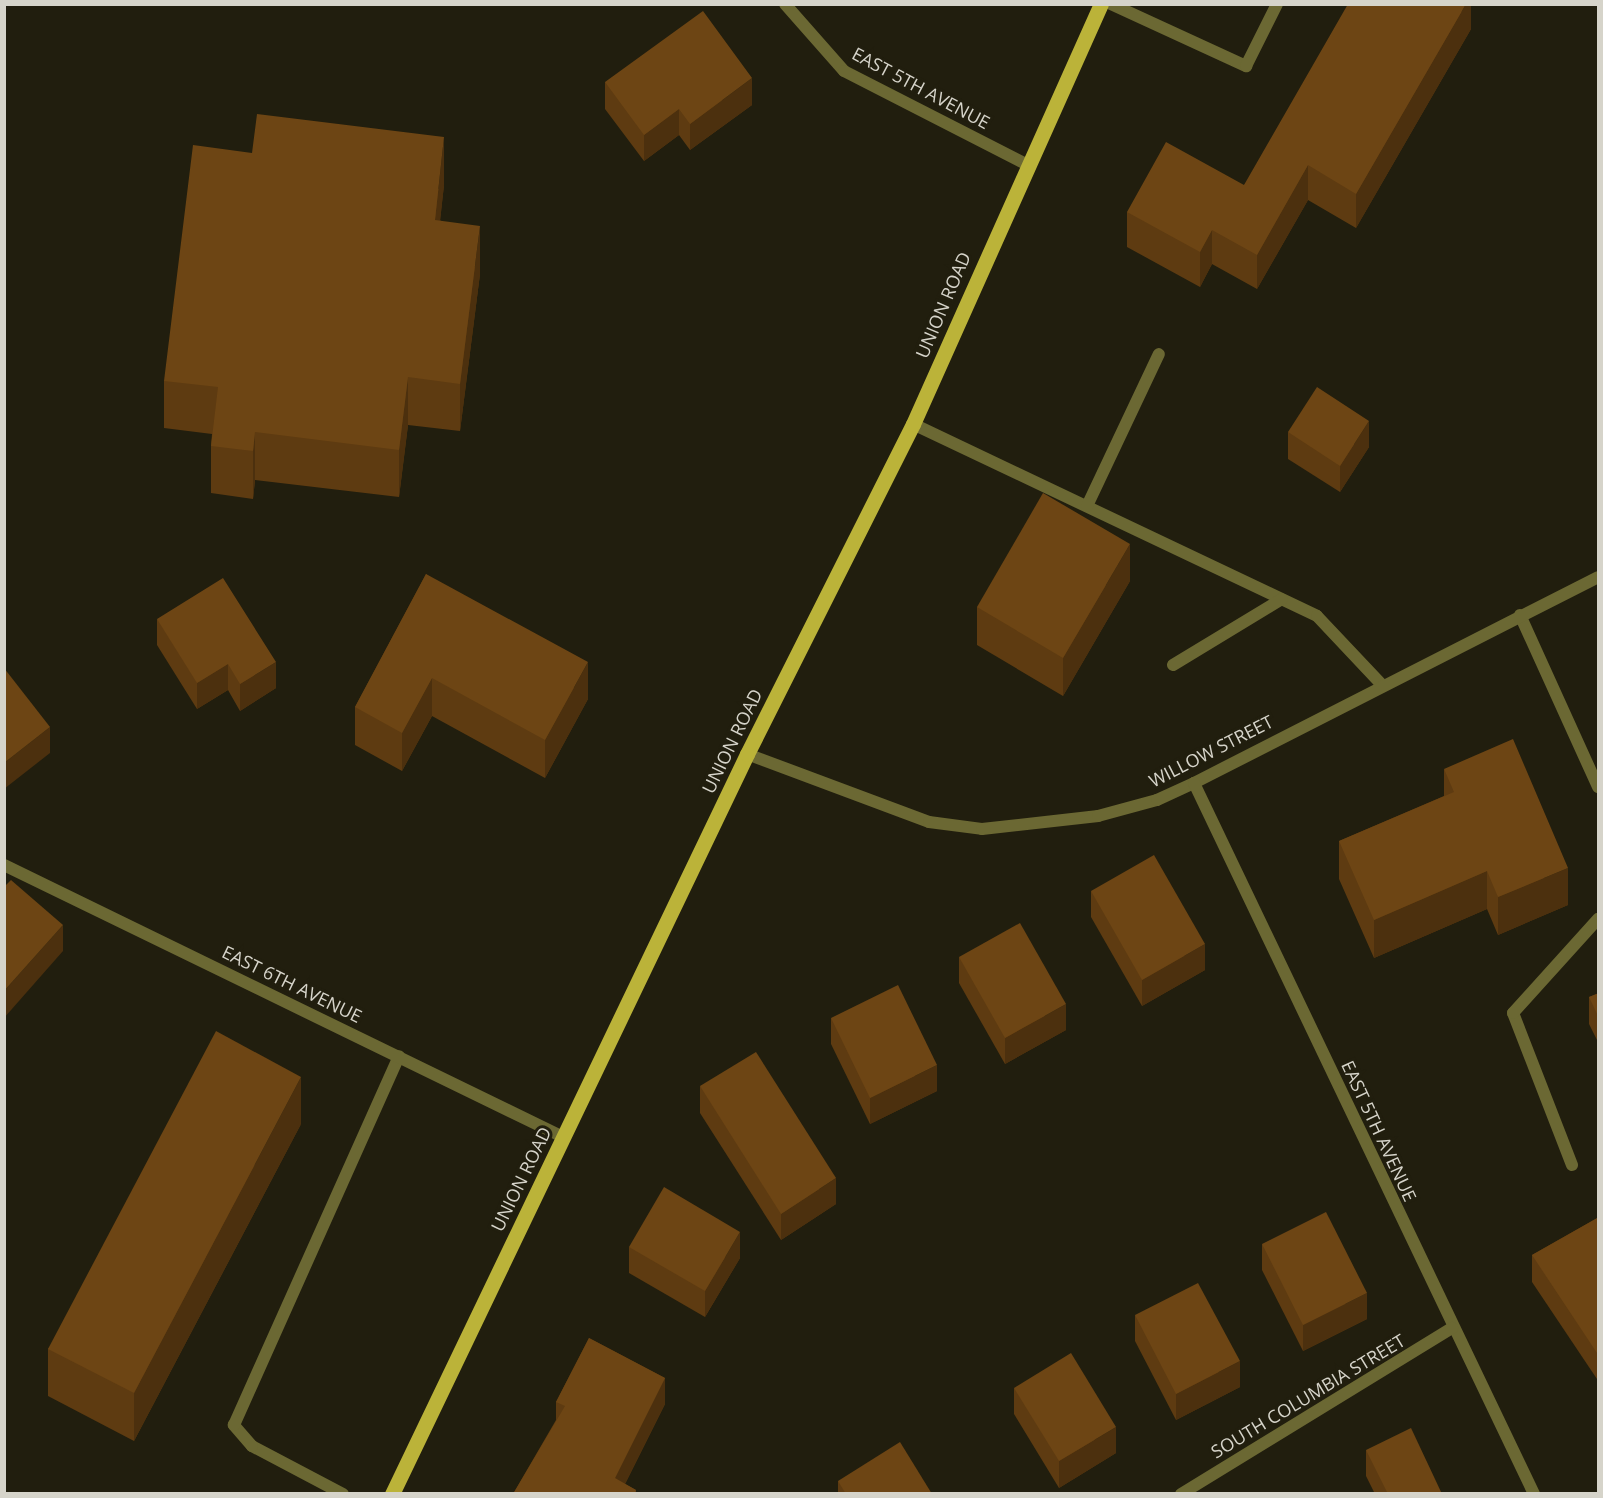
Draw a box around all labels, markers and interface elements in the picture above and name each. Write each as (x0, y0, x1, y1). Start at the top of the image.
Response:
street label: EAST 5TH AVENUE (848, 43, 994, 133)
street label: UNION ROAD (911, 249, 975, 361)
street label: UNION ROAD (697, 685, 767, 797)
street label: WILLOW STREET (1145, 710, 1277, 792)
street label: EAST 6TH AVENUE (219, 941, 365, 1027)
street label: EAST 5TH AVENUE (1337, 1057, 1421, 1205)
street label: UNION ROAD (486, 1123, 556, 1235)
street label: SOUTH COLUMBIA STREET (1207, 1329, 1409, 1463)

